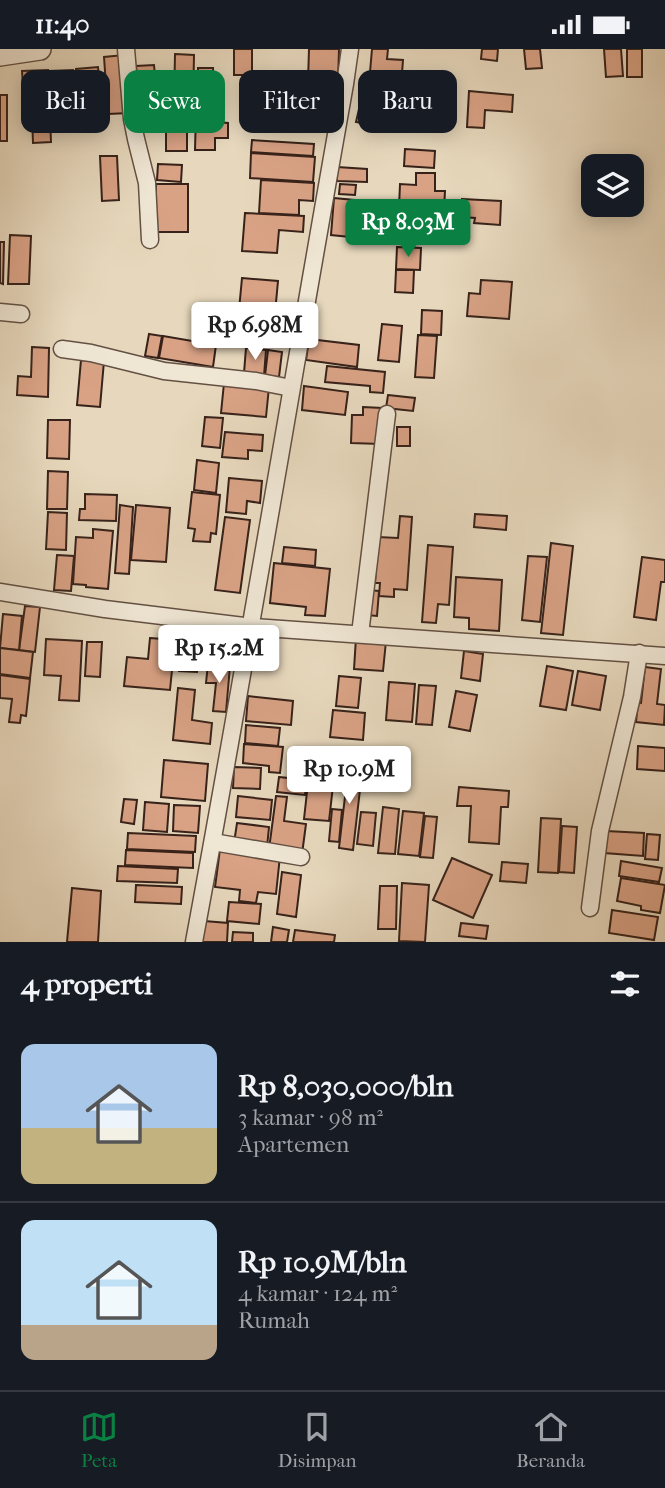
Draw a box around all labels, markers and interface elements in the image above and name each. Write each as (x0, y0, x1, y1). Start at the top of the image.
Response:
text: 11:40 (35, 9, 90, 40)
chip: Beli (21, 70, 110, 133)
chip: Sewa (124, 70, 225, 133)
chip: Filter (239, 70, 344, 133)
chip: Baru (358, 70, 457, 133)
map controls (581, 154, 644, 217)
button: layers (581, 154, 644, 217)
pin: Rp 8.03M (336, 199, 480, 259)
text: Rp 8.03M (361, 208, 455, 235)
pin: Rp 6.98M (183, 303, 327, 362)
text: Rp 6.98M (207, 311, 303, 338)
pin: Rp 15.2M (147, 625, 291, 685)
text: Rp 15.2M (174, 634, 264, 661)
pin: Rp 10.9M (277, 747, 421, 806)
text: Rp 10.9M (303, 755, 395, 782)
icon: filters (606, 965, 644, 1003)
text: 4 properti (21, 967, 153, 1002)
text: Rp 8,030,000/bln (238, 1069, 453, 1104)
icon: home (77, 1072, 161, 1156)
text: 3 kamar · 98 m² (238, 1104, 383, 1131)
text: Apartemen (238, 1131, 349, 1158)
text: Rp 10.9M/bln (238, 1245, 407, 1280)
icon: home (77, 1248, 161, 1332)
text: 4 kamar · 124 m² (238, 1280, 397, 1307)
text: Rumah (238, 1307, 310, 1334)
tab: Peta (80, 1408, 118, 1472)
tab: Disimpan (278, 1408, 356, 1472)
tab: Beranda (516, 1408, 585, 1472)

